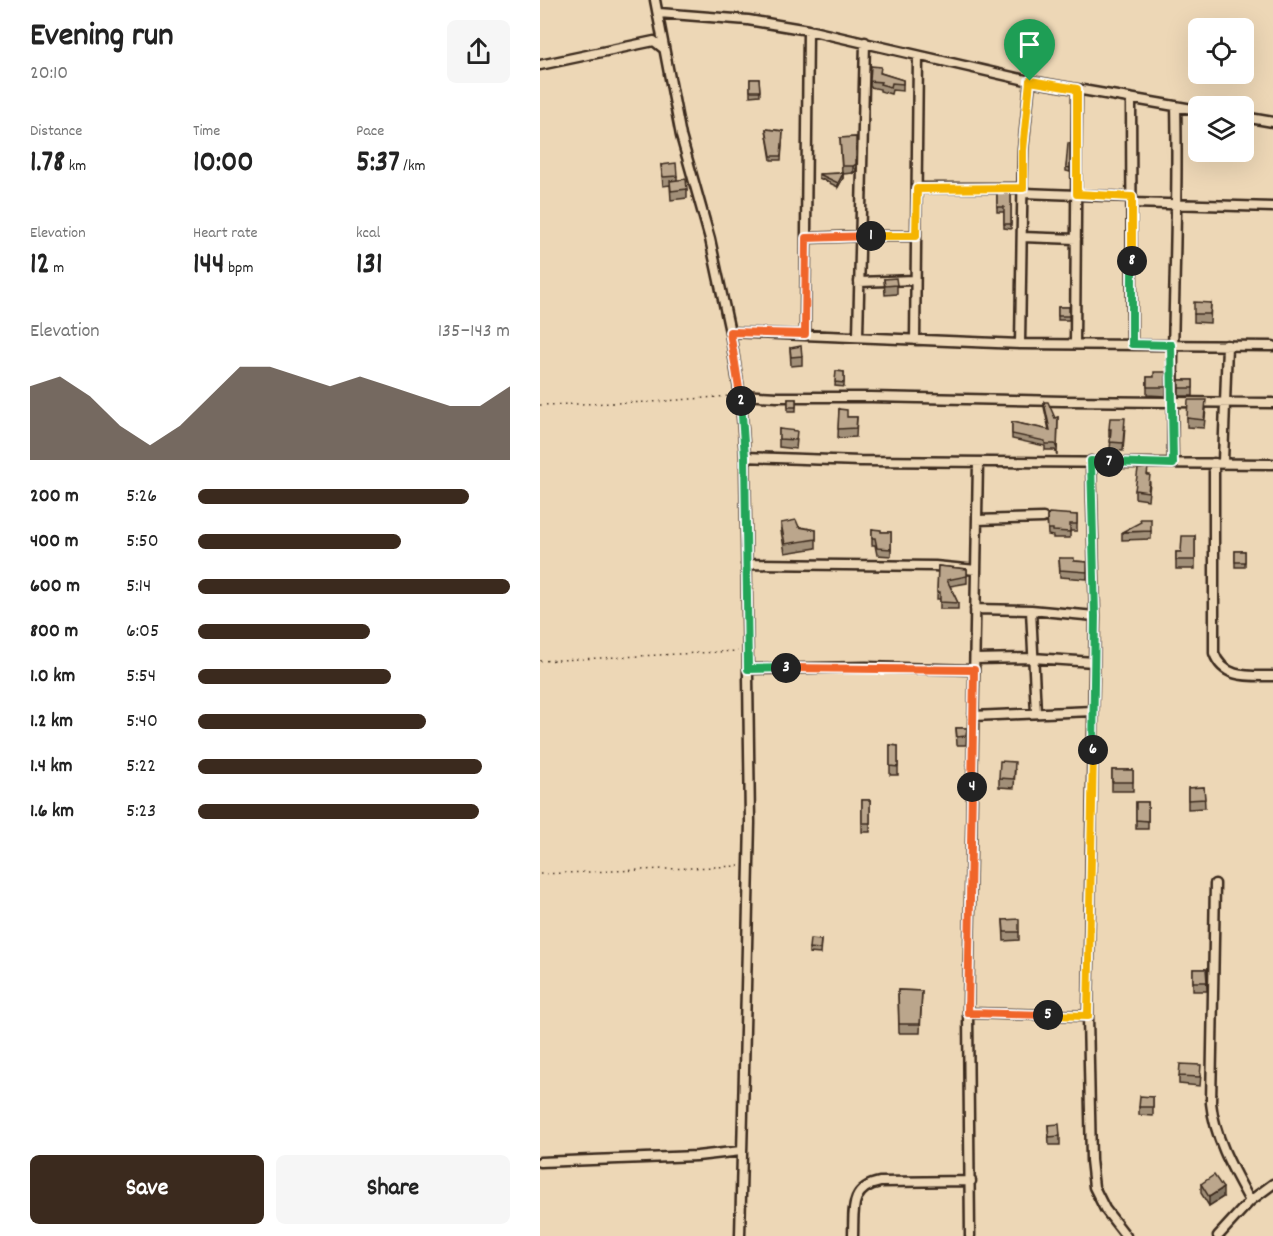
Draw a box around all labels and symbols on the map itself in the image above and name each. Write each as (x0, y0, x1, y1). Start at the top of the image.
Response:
pin (1004, 19, 1055, 81)
pin: 1 (856, 221, 886, 251)
pin: 8 (1117, 246, 1147, 276)
pin: 2 (726, 386, 756, 416)
pin: 7 (1094, 447, 1124, 477)
pin: 3 (771, 653, 801, 683)
pin: 6 (1078, 735, 1108, 765)
pin: 4 (957, 772, 987, 802)
pin: 5 (1033, 1000, 1063, 1030)

